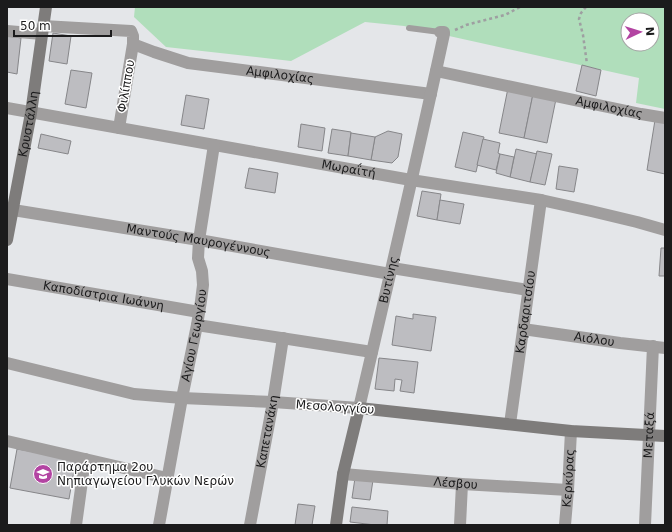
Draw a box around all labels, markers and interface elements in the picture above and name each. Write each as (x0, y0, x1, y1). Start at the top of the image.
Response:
scale bar (14, 12, 111, 38)
north arrow (620, 12, 660, 52)
text: 50 m (20, 19, 51, 33)
text: N (643, 26, 656, 36)
street label: Φιλίππου (114, 58, 138, 114)
street label: Αμφιλοχίας (245, 63, 315, 86)
street label: Κρυστάλλη (16, 90, 41, 158)
street label: Αμφιλοχίας (574, 93, 644, 121)
street label: Μωραΐτή (320, 157, 377, 181)
street label: Μαντούς Μαυρογέννους (125, 221, 272, 260)
street label: Βυτίνης (377, 255, 401, 305)
street label: Καρδαριτσίου (513, 270, 538, 354)
street label: Καποδίστρια Ιωάννη (42, 278, 165, 313)
street label: Αγίου Γεωργίου (179, 288, 209, 383)
street label: Αιόλου (573, 329, 616, 349)
street label: Καπετανάκη (254, 394, 281, 469)
street label: Μεσολογγίου (295, 397, 375, 417)
street label: Μεταξά (641, 411, 657, 459)
street label: Κερκύρας (560, 449, 577, 508)
place label: Παράρτημα 2ου Νηπιαγωγείου Γλυκών Νερών (57, 460, 234, 488)
school or university icon: Παράρτημα 2ου Νηπιαγωγείου Γλυκών Νερών (32, 463, 54, 485)
street label: Λέσβου (433, 475, 478, 492)

